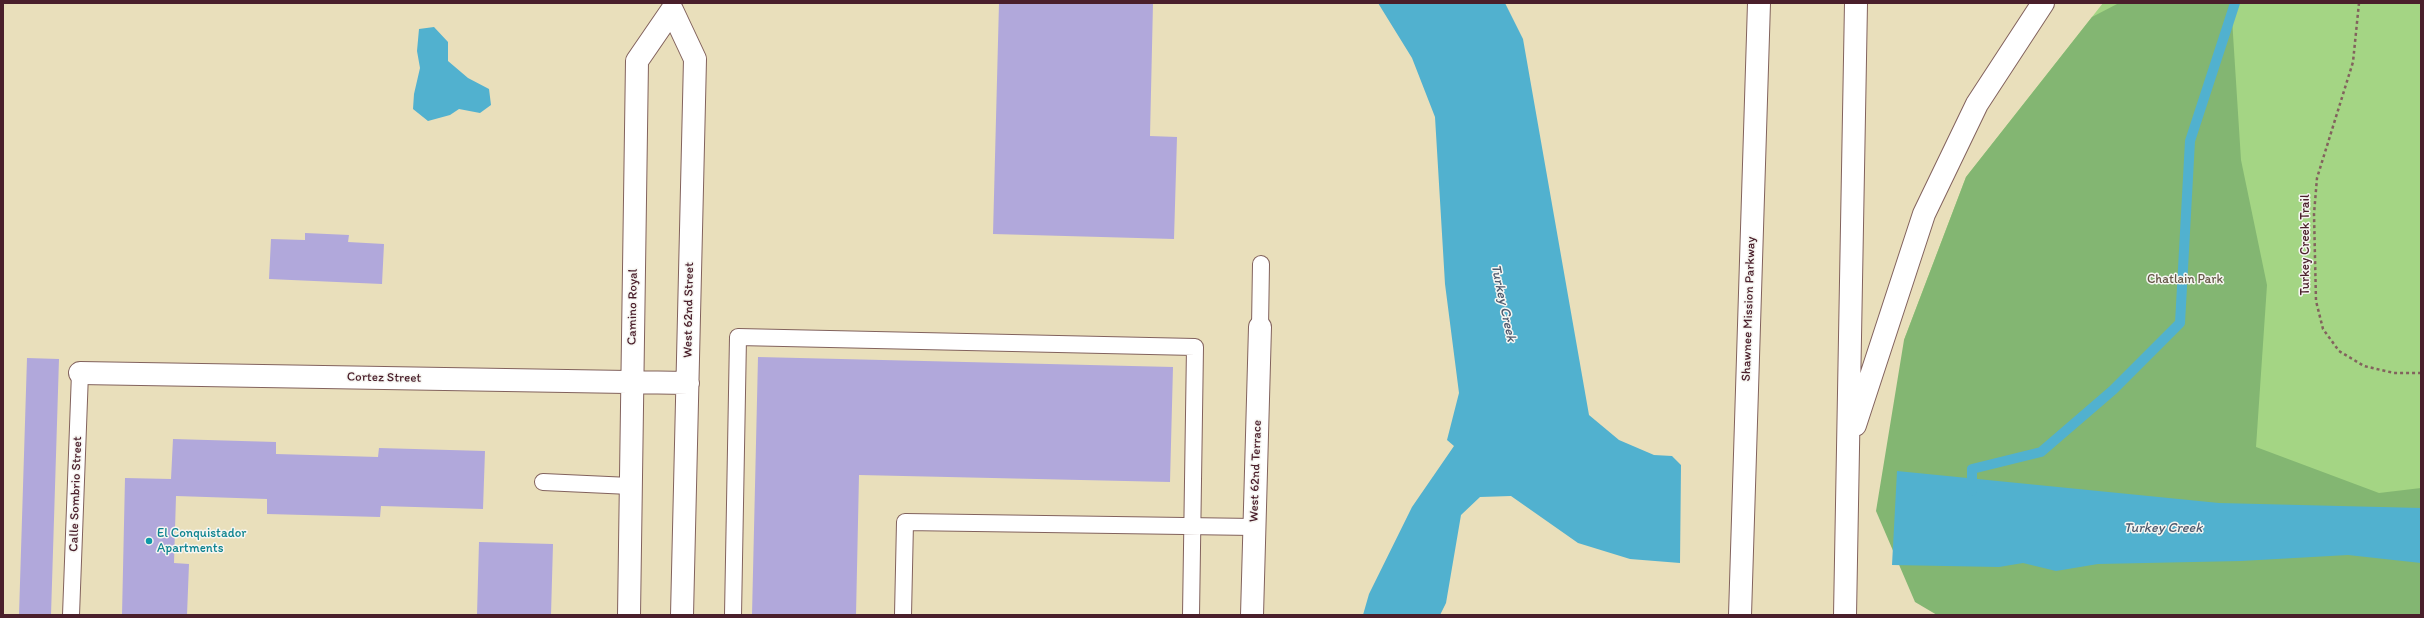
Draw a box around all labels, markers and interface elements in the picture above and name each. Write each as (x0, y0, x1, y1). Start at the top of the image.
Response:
street label: Turkey Creek Trail (2298, 194, 2314, 296)
street label: Shawnee Mission Parkway (1739, 236, 1759, 382)
street label: West 62nd Street (680, 262, 698, 358)
water label: Turkey Creek (1487, 263, 1519, 343)
street label: Camino Royal (625, 269, 641, 345)
park label: Chatlain Park (2147, 272, 2223, 288)
street label: Cortez Street (347, 370, 421, 386)
street label: West 62nd Terrace (1246, 420, 1266, 522)
street label: Calle Sombrio Street (66, 436, 86, 552)
water label: Turkey Creek (2124, 520, 2202, 536)
place label: El Conquistador Apartments (157, 526, 246, 557)
marker: El Conquistador Apartments (144, 536, 154, 546)

